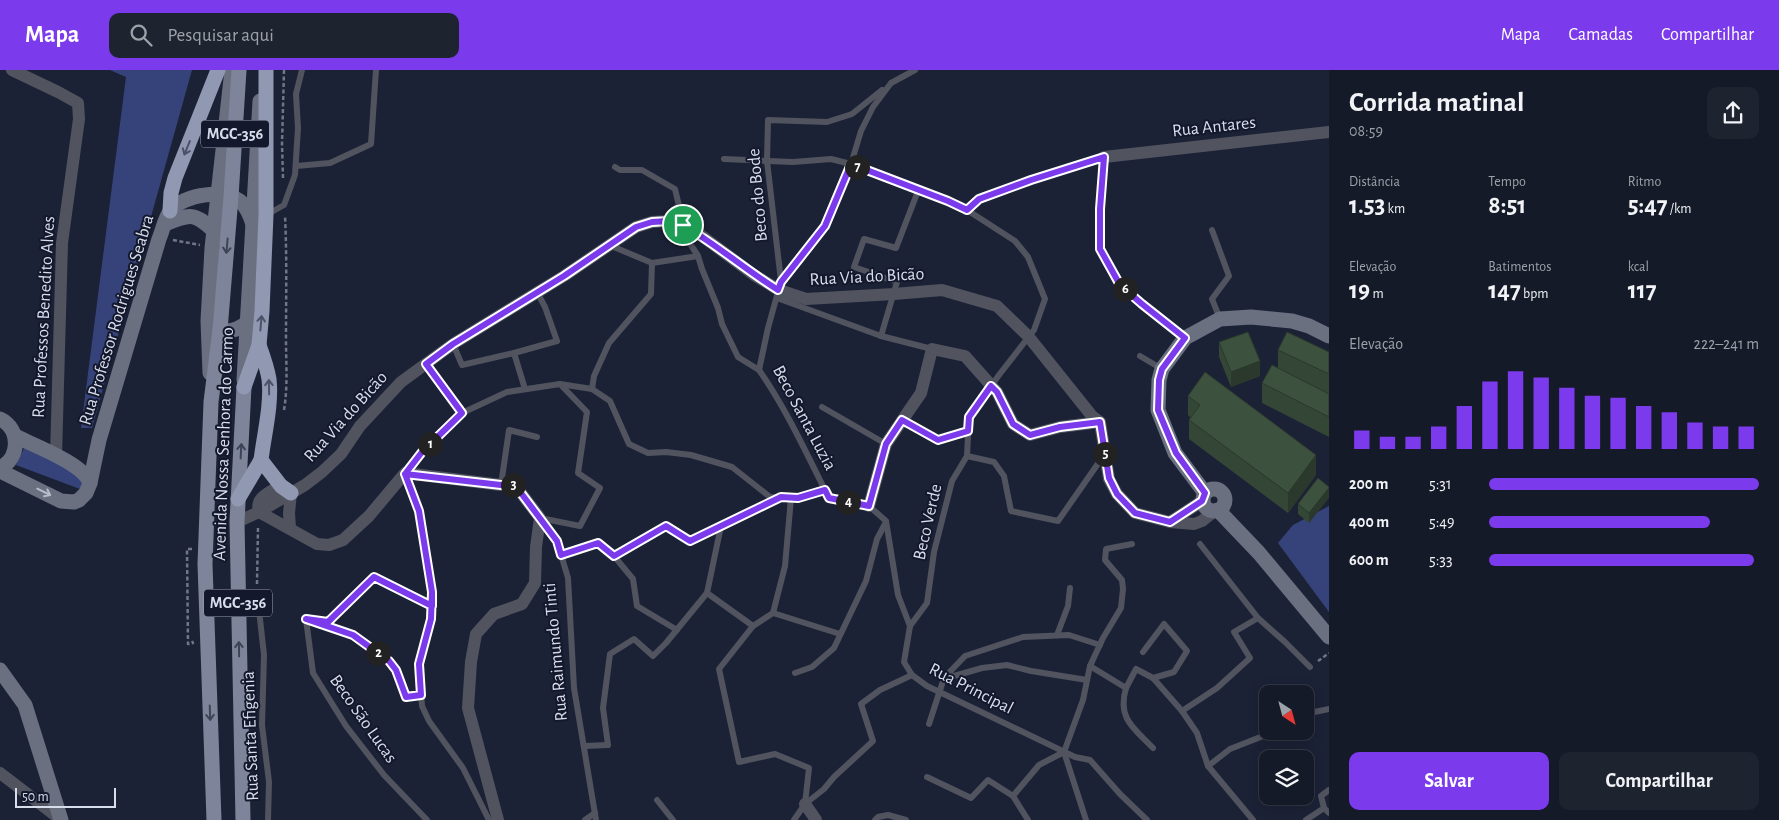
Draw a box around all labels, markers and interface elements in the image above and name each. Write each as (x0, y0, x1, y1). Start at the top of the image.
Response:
search box (109, 13, 459, 58)
icon: search (127, 21, 155, 49)
text: Mapa (25, 23, 79, 47)
text: Pesquisar aqui (167, 26, 274, 45)
text: Mapa (1501, 26, 1540, 44)
text: Camadas (1568, 26, 1633, 44)
text: Compartilhar (1661, 26, 1754, 44)
button: share (1707, 87, 1759, 139)
text: Corrida matinal (1349, 89, 1524, 117)
street label: Rua Antares (1171, 114, 1257, 140)
road number: MGC-356 (201, 121, 269, 148)
text: 08:59 (1349, 123, 1383, 139)
one-way arrow (182, 140, 191, 155)
street label: Beco do Bode (745, 148, 771, 242)
pin: 7 (844, 154, 870, 180)
text: 7 (854, 160, 861, 174)
text: Distância (1349, 175, 1400, 189)
text: Tempo (1488, 175, 1526, 189)
text: Ritmo (1628, 175, 1661, 189)
text: 1.53 (1349, 193, 1385, 218)
text: 8:51 (1488, 193, 1526, 218)
text: 5:47 (1628, 193, 1668, 218)
text: km (1385, 202, 1405, 216)
text: /km (1668, 202, 1691, 216)
pin (662, 204, 704, 246)
icon: arrive (669, 211, 697, 239)
street label: Rua Professor Rodrigues Seabra (76, 213, 158, 427)
street label: Rua Professos Benedito Alves (30, 216, 58, 418)
one-way arrow (222, 238, 232, 254)
text: Elevação (1349, 260, 1396, 274)
text: Batimentos (1488, 260, 1551, 274)
text: kcal (1628, 260, 1649, 274)
street label: Rua Via do Bicão (809, 265, 925, 289)
pin: 6 (1112, 276, 1138, 302)
text: 19 (1349, 278, 1370, 303)
text: 147 (1488, 278, 1521, 303)
text: 117 (1628, 278, 1656, 303)
text: 6 (1122, 282, 1129, 296)
text: m (1370, 287, 1384, 301)
text: bpm (1521, 287, 1548, 301)
one-way arrow (256, 315, 266, 331)
street label: Avenida Nossa Senhora do Carmo (211, 327, 237, 561)
text: Elevação (1349, 336, 1403, 352)
text: 222–241 m (1694, 336, 1759, 352)
street label: Beco Santa Luzia (769, 363, 839, 473)
street label: Rua Via do Bicão (301, 368, 391, 466)
one-way arrow (264, 379, 274, 396)
pin: 1 (418, 432, 442, 456)
text: 1 (428, 437, 433, 451)
pin: 5 (1092, 442, 1118, 466)
one-way arrow (236, 444, 245, 460)
text: 5 (1102, 447, 1109, 461)
pin: 3 (500, 472, 526, 498)
text: 200 m (1349, 476, 1389, 492)
text: 5:31 (1429, 476, 1451, 492)
text: 3 (510, 478, 517, 492)
street label: Beco Verde (911, 482, 945, 562)
one-way arrow (36, 488, 51, 498)
pin: 4 (836, 490, 860, 514)
text: 4 (845, 495, 852, 509)
text: 400 m (1349, 514, 1389, 530)
text: 5:49 (1429, 514, 1455, 530)
text: 600 m (1349, 552, 1389, 568)
text: 5:33 (1429, 552, 1453, 568)
street label: Rua Raimundo Tinti (541, 582, 571, 722)
road number: MGC-356 (204, 590, 272, 616)
pin: 2 (366, 640, 390, 666)
one-way arrow (234, 641, 244, 658)
text: 2 (375, 646, 382, 660)
street label: Rua Principal (926, 660, 1016, 718)
street label: Rua Santa Efigenia (240, 671, 262, 801)
street label: Beco São Lucas (326, 672, 400, 766)
north arrow (1259, 685, 1314, 740)
map controls (1259, 685, 1314, 805)
one-way arrow (206, 705, 215, 721)
button: layers (1259, 750, 1314, 805)
button: Salvar (1349, 752, 1549, 810)
button: Compartilhar (1559, 752, 1759, 810)
scale bar (15, 785, 116, 808)
text: 50 m (22, 790, 49, 804)

